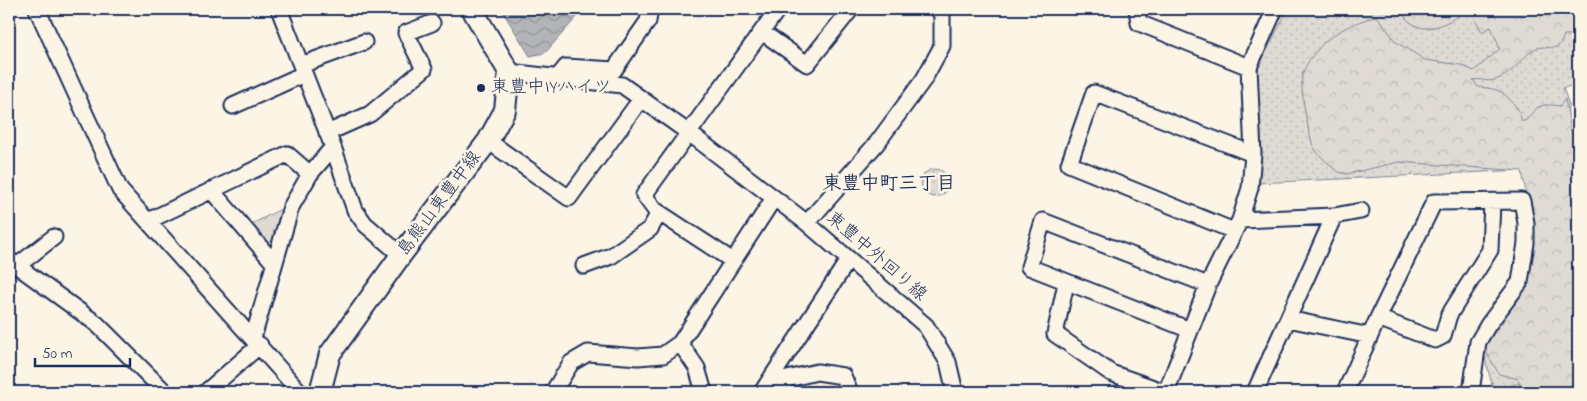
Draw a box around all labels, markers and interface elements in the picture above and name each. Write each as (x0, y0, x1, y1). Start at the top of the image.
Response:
place label: 東豊中IYハイツ (491, 75, 612, 101)
marker: 東豊中IYハイツ (475, 82, 487, 94)
street label: 島熊山東豊中線 (392, 146, 488, 262)
district label: 東豊中町三丁目 (822, 171, 956, 198)
street label: 東豊中外回り線 (820, 206, 932, 308)
scale bar (35, 336, 130, 368)
text: 50 m (42, 343, 73, 365)

